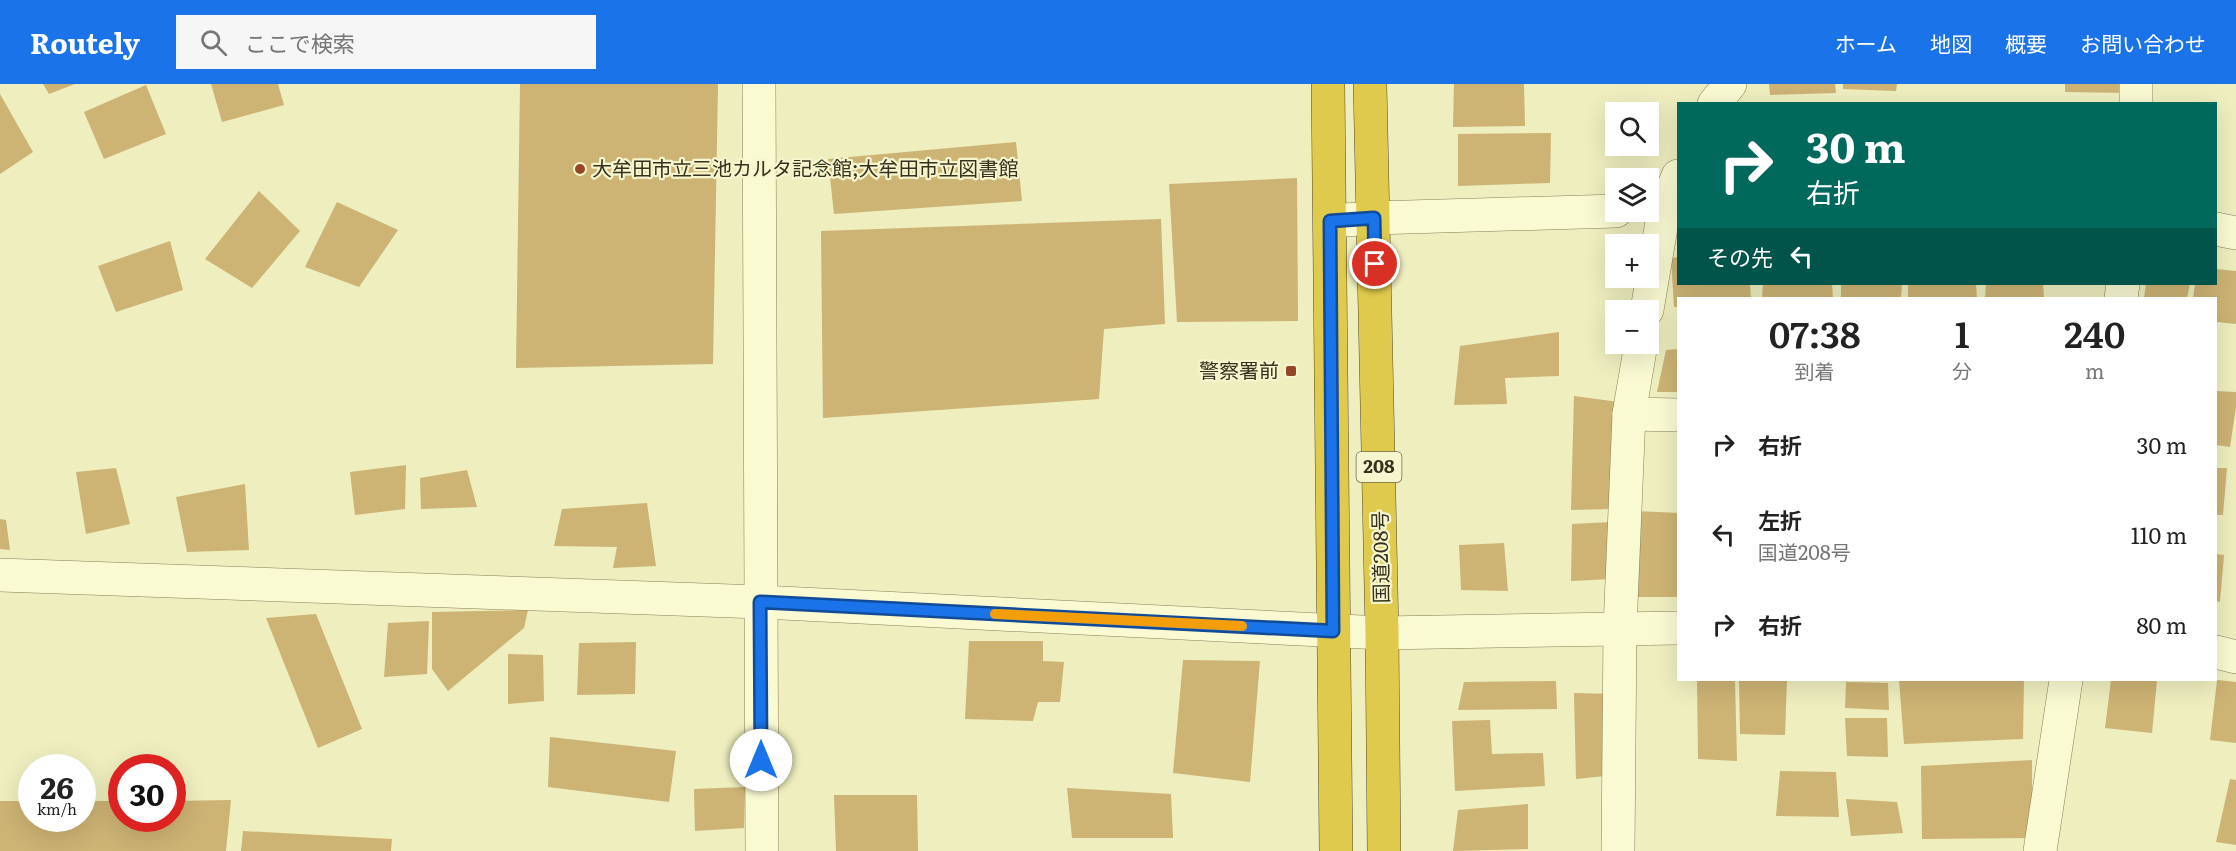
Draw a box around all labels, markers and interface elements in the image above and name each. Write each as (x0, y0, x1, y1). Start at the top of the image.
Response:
search box (176, 15, 596, 69)
text: Routely (30, 21, 140, 63)
icon: search (197, 26, 230, 59)
text: ここで検索 (245, 26, 355, 59)
text: ホーム (1835, 27, 1897, 58)
text: 地図 (1930, 27, 1972, 58)
text: 概要 (2005, 27, 2047, 58)
text: お問い合わせ (2080, 27, 2206, 58)
map controls (1605, 102, 1659, 354)
button: search (1605, 102, 1659, 156)
text: 30 m (1806, 114, 1906, 176)
icon: right (1707, 126, 1785, 204)
place label: 大牟田市立三池カルタ記念館;大牟田市立図書館 (592, 152, 1019, 182)
marker: 大牟田市立三池カルタ記念館;大牟田市立図書館 (573, 162, 587, 176)
button: layers (1605, 168, 1659, 222)
text: 右折 (1806, 171, 1860, 211)
button: + (1605, 234, 1659, 288)
pin (1349, 238, 1400, 289)
text: その先 (1707, 240, 1773, 273)
icon: left (1785, 240, 1818, 273)
icon: arrive (1358, 247, 1391, 280)
button: − (1605, 300, 1659, 354)
text: 07:38 (1769, 306, 1861, 359)
text: 1 (1955, 306, 1970, 359)
text: 240 (2064, 306, 2125, 359)
place label: 警察署前 (1199, 354, 1279, 384)
text: 到着 (1795, 355, 1835, 385)
text: 分 (1952, 355, 1972, 385)
text: m (2085, 355, 2104, 385)
marker: 警察署前 (1284, 364, 1298, 378)
icon: right (1707, 428, 1740, 461)
text: 右折 (1758, 428, 1802, 461)
text: 30 m (2137, 428, 2187, 461)
road number: 208 (1356, 452, 1402, 482)
text: 左折 (1758, 503, 1802, 536)
street label: 国道208号 (1363, 510, 1395, 604)
icon: left (1707, 518, 1740, 551)
text: 110 m (2131, 518, 2187, 551)
text: 国道208号 (1758, 536, 1851, 566)
icon: right (1707, 608, 1740, 641)
text: 右折 (1758, 608, 1802, 641)
text: 80 m (2136, 608, 2187, 641)
position arrow (729, 728, 793, 792)
speed limit sign: 30 (108, 754, 186, 832)
text: 26 (40, 764, 74, 808)
text: km/h (37, 797, 77, 820)

